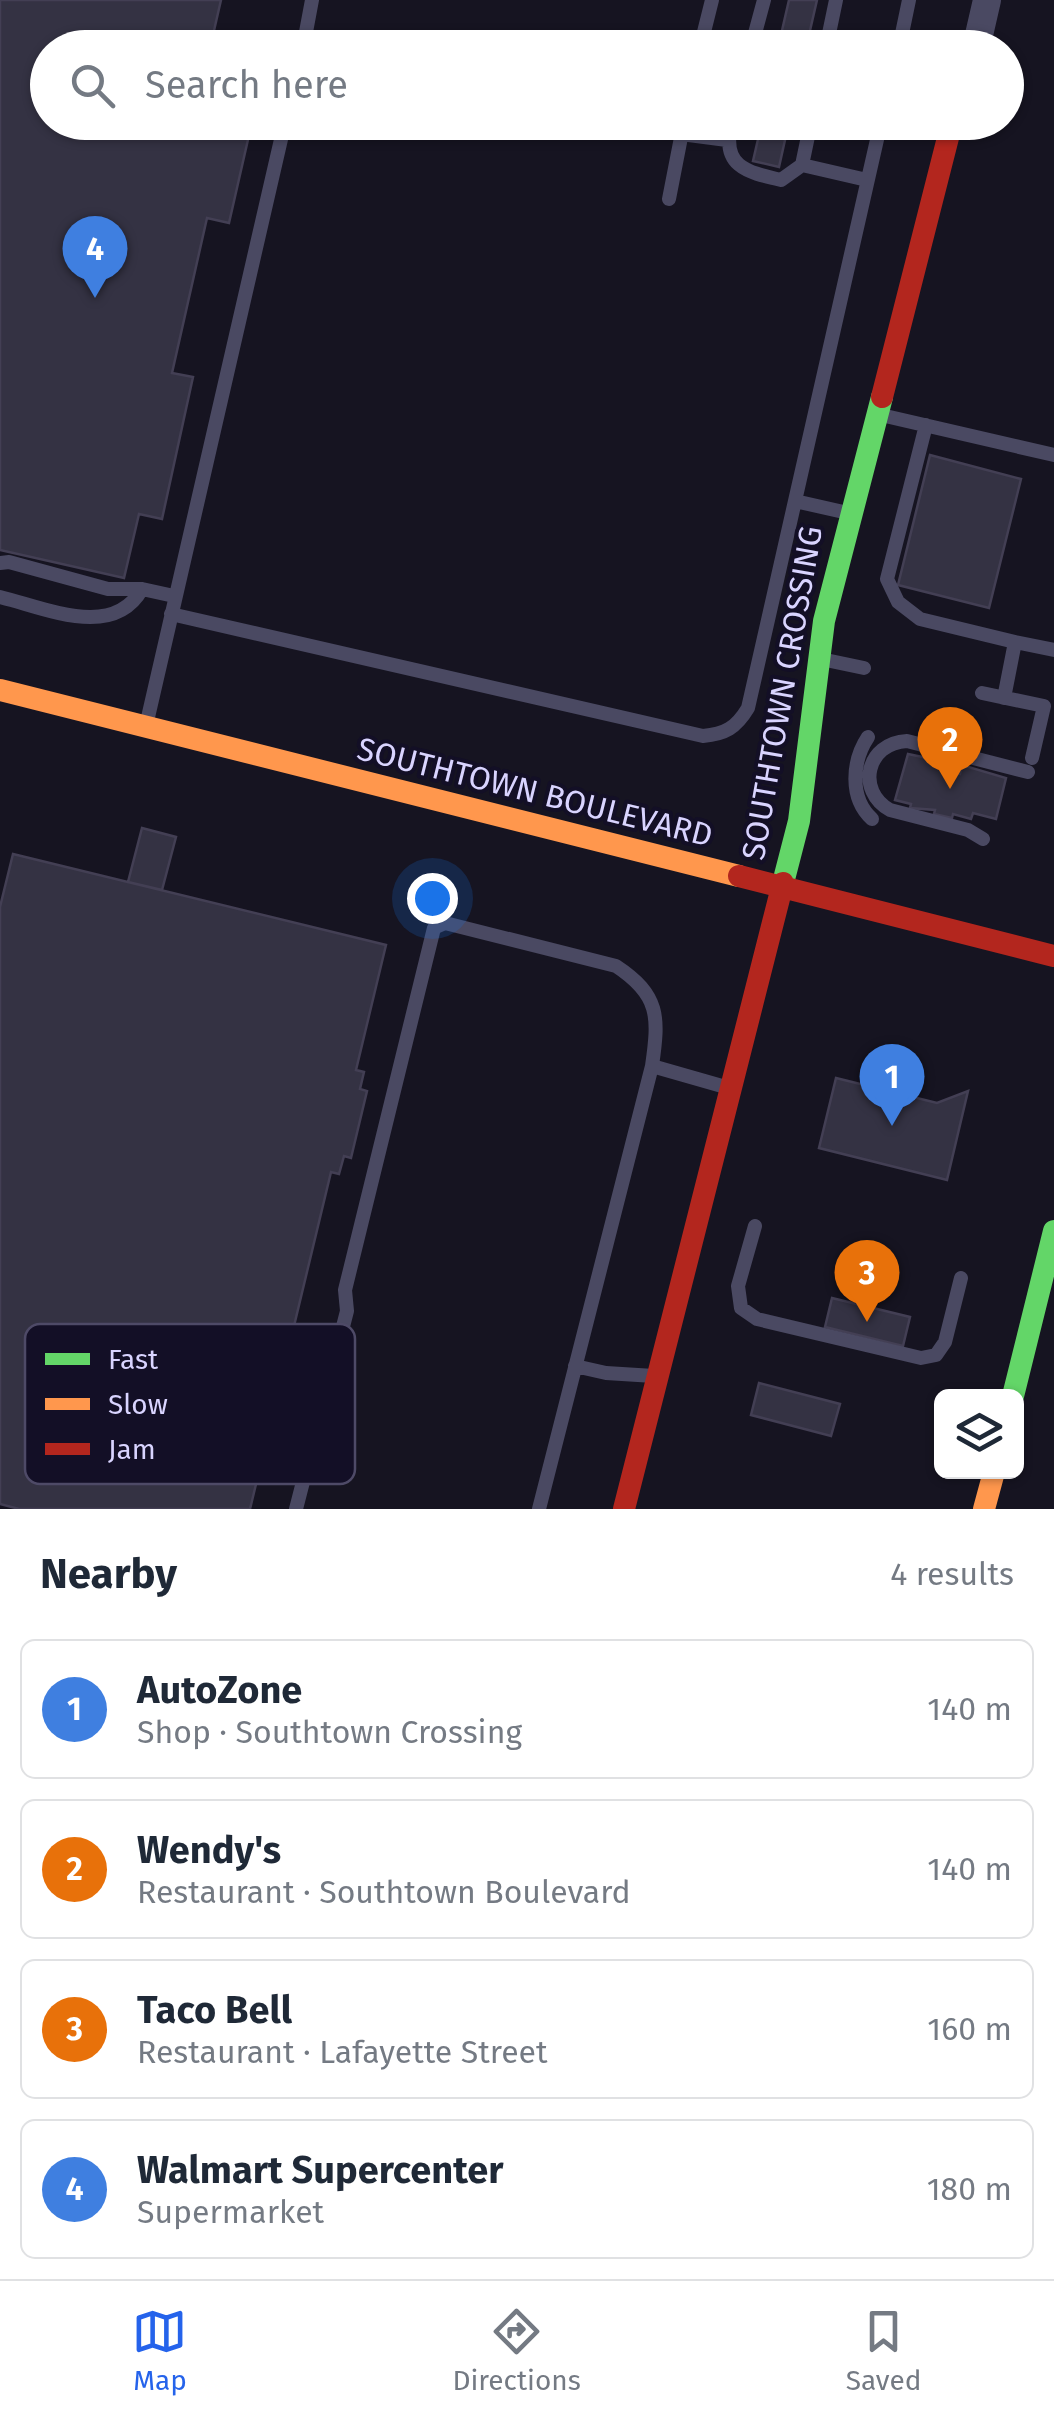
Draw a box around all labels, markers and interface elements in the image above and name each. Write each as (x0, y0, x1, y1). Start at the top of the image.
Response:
search box (30, 30, 1024, 140)
icon: search (65, 58, 120, 113)
text: Search here (145, 62, 348, 108)
pin: 4 (62, 216, 128, 298)
street label: SOUTHTOWN CROSSING (734, 523, 830, 863)
pin: 2 (918, 706, 982, 789)
street label: SOUTHTOWN BOULEVARD (353, 729, 717, 855)
your location (407, 873, 458, 924)
pin: 1 (860, 1044, 924, 1126)
pin: 3 (834, 1240, 900, 1322)
legend (25, 1324, 355, 1484)
text: Fast (108, 1343, 159, 1376)
text: Slow (108, 1388, 168, 1421)
map controls (934, 1389, 1024, 1479)
button: layers (934, 1389, 1024, 1479)
text: Jam (108, 1433, 156, 1466)
text: Nearby (40, 1549, 177, 1599)
text: 4 results (890, 1555, 1014, 1593)
text: AutoZone (137, 1667, 302, 1713)
text: 1 (67, 1690, 82, 1728)
text: 140 m (927, 1690, 1012, 1728)
text: Shop · Southtown Crossing (137, 1713, 522, 1751)
text: Wendy's (137, 1827, 281, 1873)
text: 2 (66, 1850, 83, 1888)
text: 140 m (927, 1850, 1012, 1888)
text: Restaurant · Southtown Boulevard (137, 1873, 631, 1911)
text: Taco Bell (137, 1987, 292, 2033)
text: 3 (66, 2010, 83, 2048)
text: 160 m (927, 2010, 1012, 2048)
text: Restaurant · Lafayette Street (137, 2033, 548, 2071)
text: Walmart Supercenter (137, 2147, 503, 2193)
text: 4 (65, 2170, 84, 2208)
text: 180 m (927, 2170, 1012, 2208)
text: Supermarket (137, 2193, 324, 2231)
tab: Map (132, 2304, 187, 2397)
tab: Directions (452, 2304, 581, 2397)
tab: Saved (846, 2304, 922, 2397)

